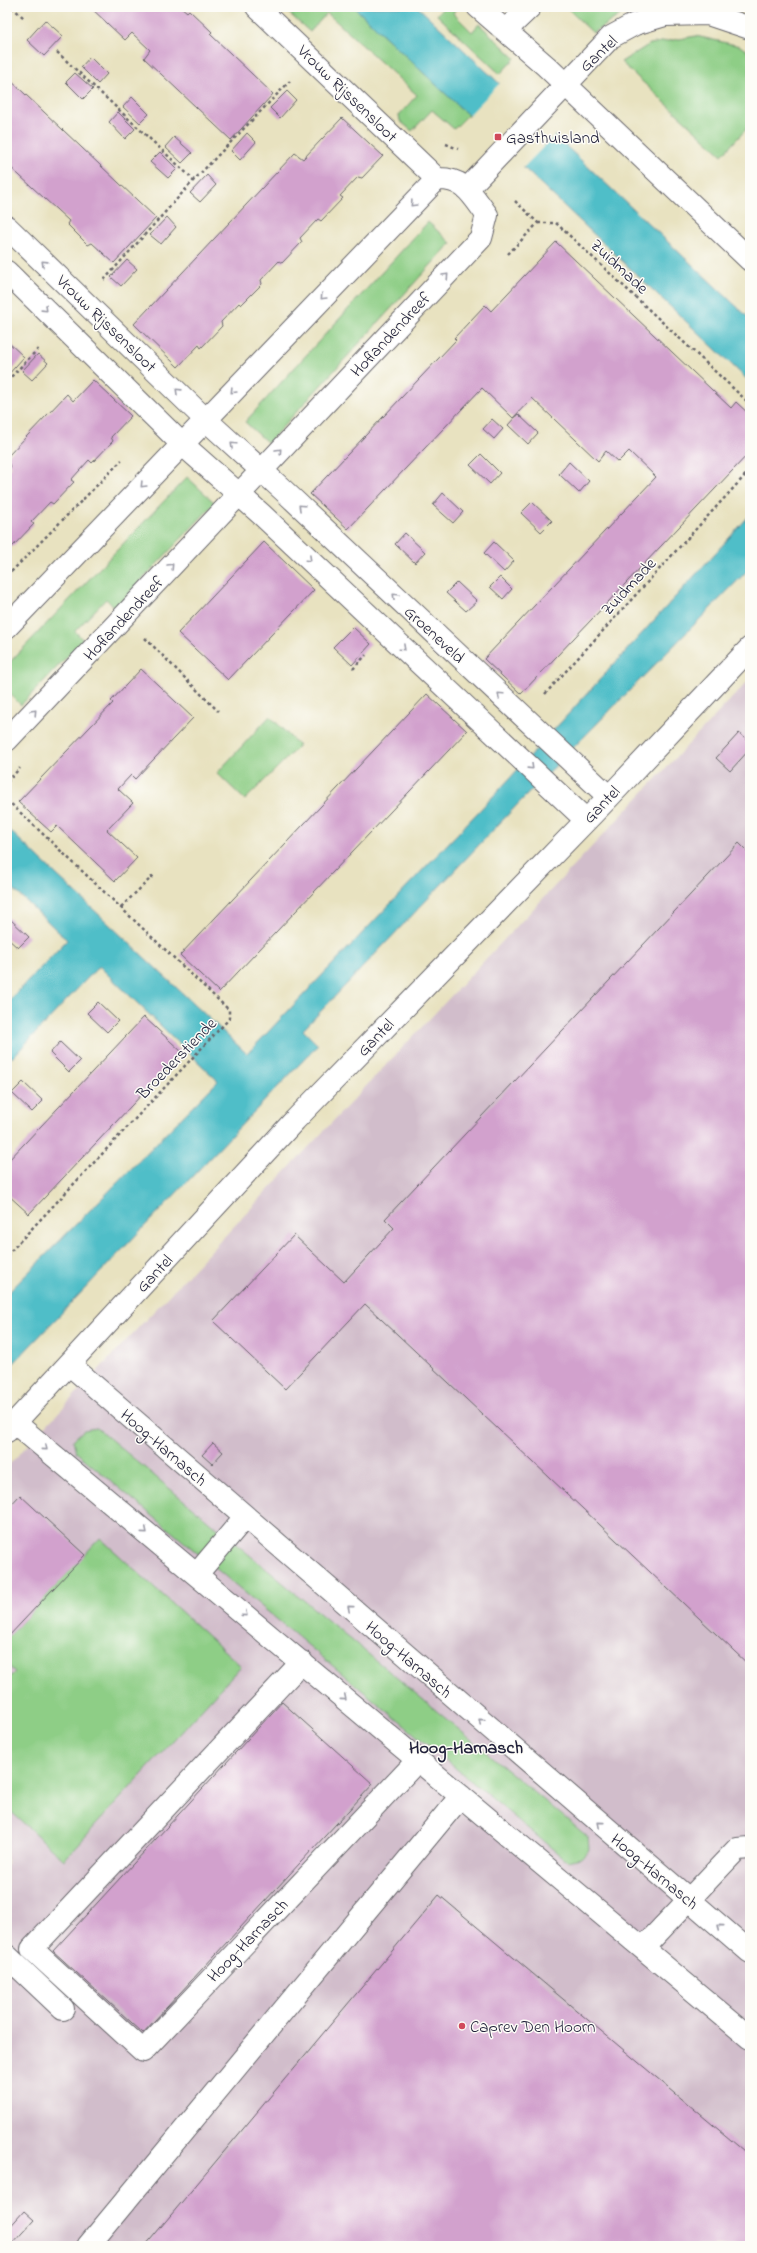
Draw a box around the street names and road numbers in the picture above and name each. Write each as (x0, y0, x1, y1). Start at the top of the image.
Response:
street label: Gantel (574, 30, 624, 78)
street label: Vrouw Rijssensloot (290, 39, 403, 149)
street label: Zuidmade (584, 234, 654, 301)
street label: Vrouw Rijssensloot (49, 269, 162, 379)
street label: Hoflandendreef (345, 287, 437, 383)
street label: Zuidmade (596, 552, 663, 622)
street label: Hoflandendreef (78, 571, 170, 667)
street label: Groeneveld (398, 600, 470, 670)
street label: Gantel (578, 780, 627, 830)
street label: Broederstiende (131, 1012, 223, 1107)
street label: Gantel (352, 1013, 401, 1063)
street label: Gantel (131, 1249, 179, 1299)
street label: Hoog-Harnasch (113, 1403, 212, 1494)
street label: Hoog-Harnasch (358, 1615, 457, 1706)
street label: Hoog-Harnasch (603, 1828, 703, 1918)
street label: Hoog-Harnasch (202, 1894, 296, 1990)

